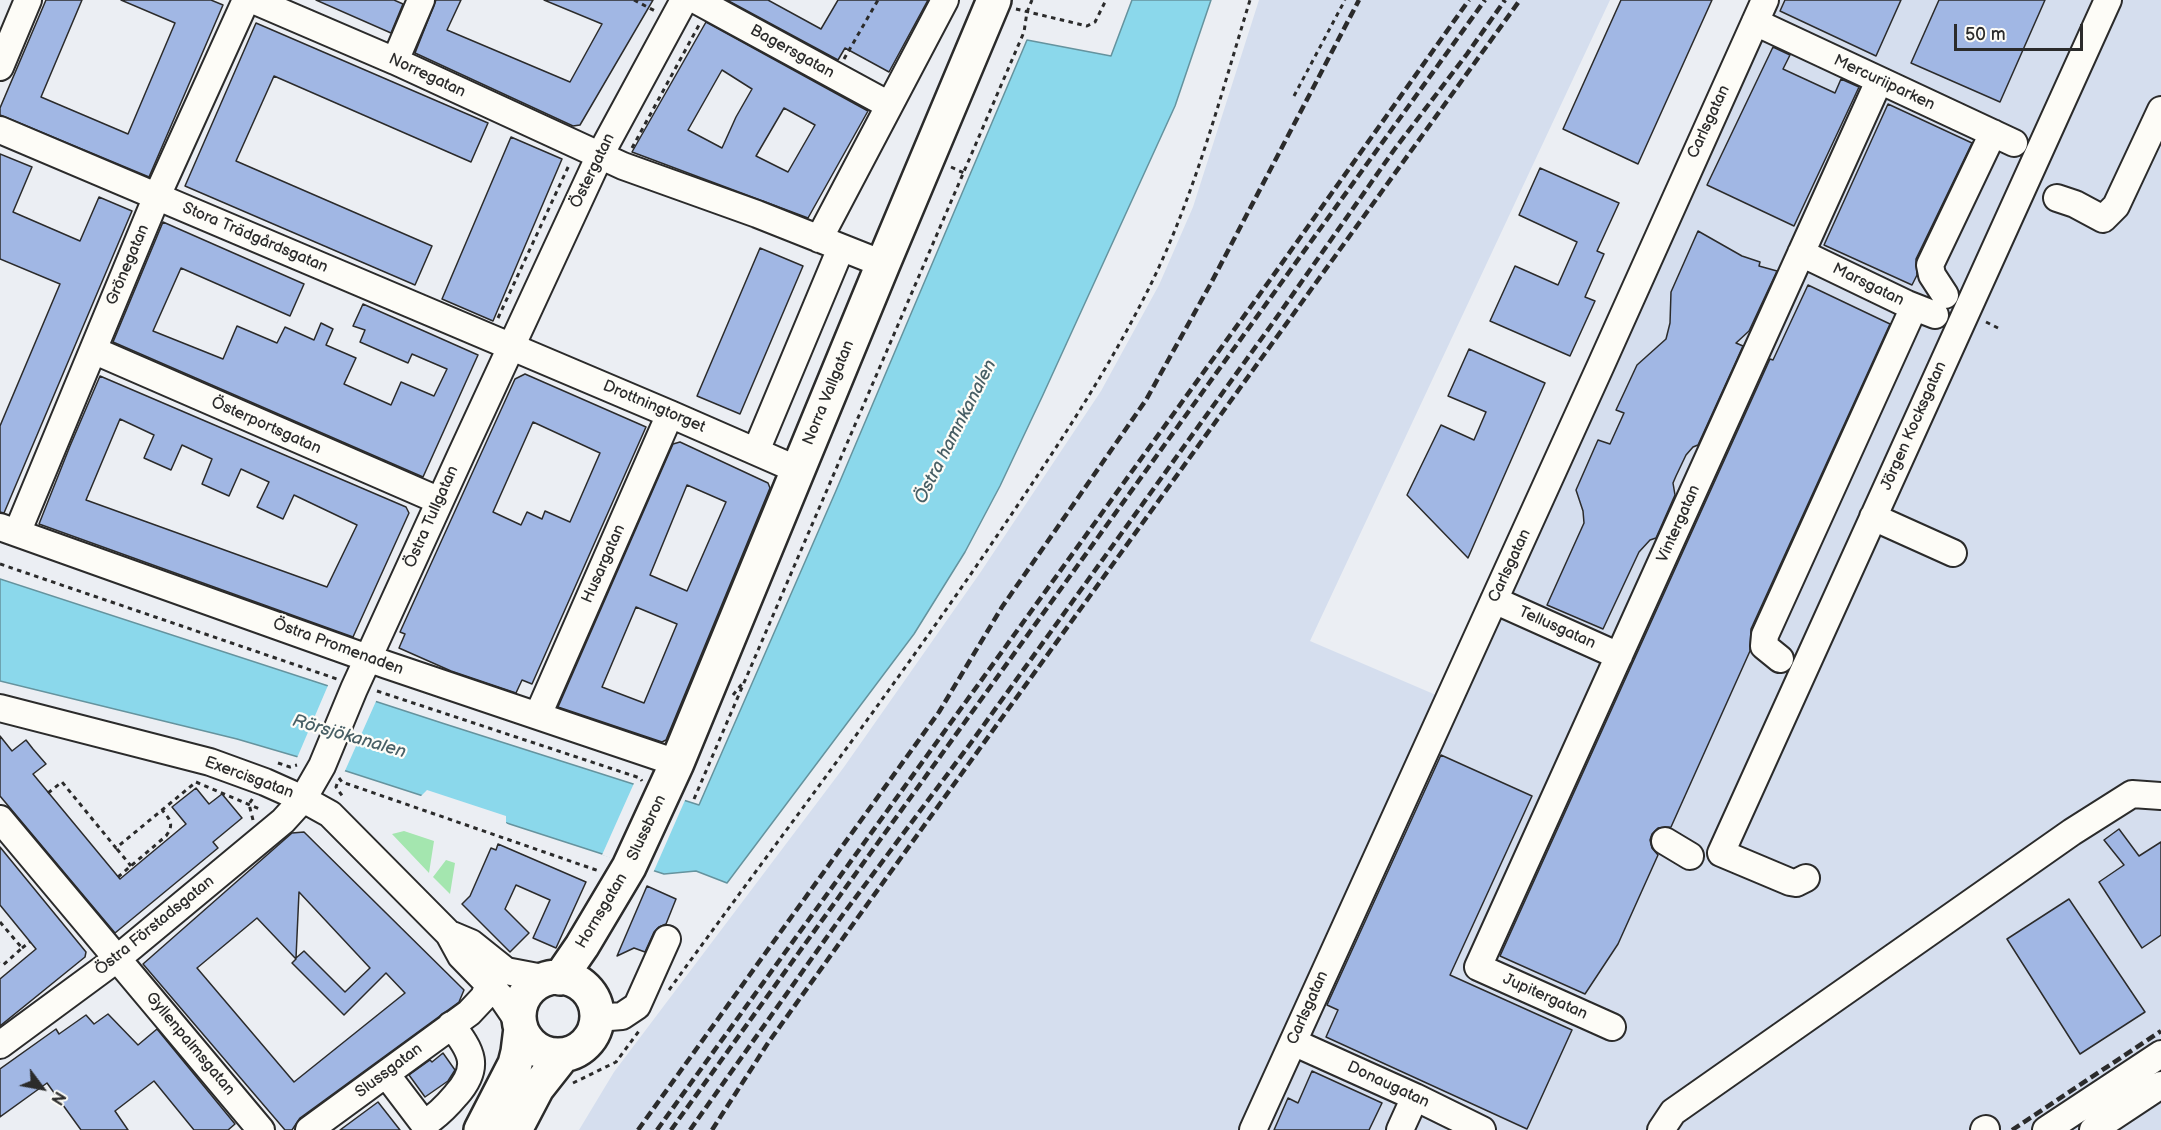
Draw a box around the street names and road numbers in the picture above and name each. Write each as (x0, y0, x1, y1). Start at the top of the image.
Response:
street label: Bagersgatan (747, 21, 837, 83)
street label: Norregatan (385, 50, 469, 102)
street label: Mercuriiparken (1830, 51, 1938, 115)
street label: Carlsgatan (1684, 82, 1734, 162)
street label: Östergatan (567, 130, 619, 212)
street label: Stora Trädgårdsgatan (179, 199, 331, 277)
street label: Grönegatan (102, 222, 154, 308)
street label: Marsgatan (1829, 259, 1907, 311)
street label: Norra Vallgatan (799, 338, 859, 448)
street label: Jörgen Kocksgatan (1877, 359, 1951, 493)
street label: Drottningtorget (600, 377, 708, 437)
street label: Österportsgatan (208, 393, 324, 459)
street label: Östra Tullgatan (401, 463, 463, 571)
street label: Vintergatan (1653, 482, 1705, 566)
street label: Husargatan (578, 522, 630, 606)
street label: Carlsgatan (1485, 526, 1535, 606)
street label: Tellusgatan (1516, 603, 1598, 653)
street label: Östra Promenaden (270, 614, 406, 680)
street label: Exercisgatan (202, 753, 296, 803)
street label: Slussbron (623, 792, 671, 864)
street label: Hornsgatan (572, 870, 632, 952)
street label: Östra Förstadsgatan (92, 872, 218, 980)
street label: Carlsgatan (1283, 968, 1333, 1048)
street label: Jupitergatan (1500, 970, 1590, 1024)
street label: Gyllenpalmsgatan (141, 989, 239, 1099)
street label: Slussgatan (352, 1040, 426, 1102)
street label: Donaugatan (1344, 1058, 1432, 1112)

